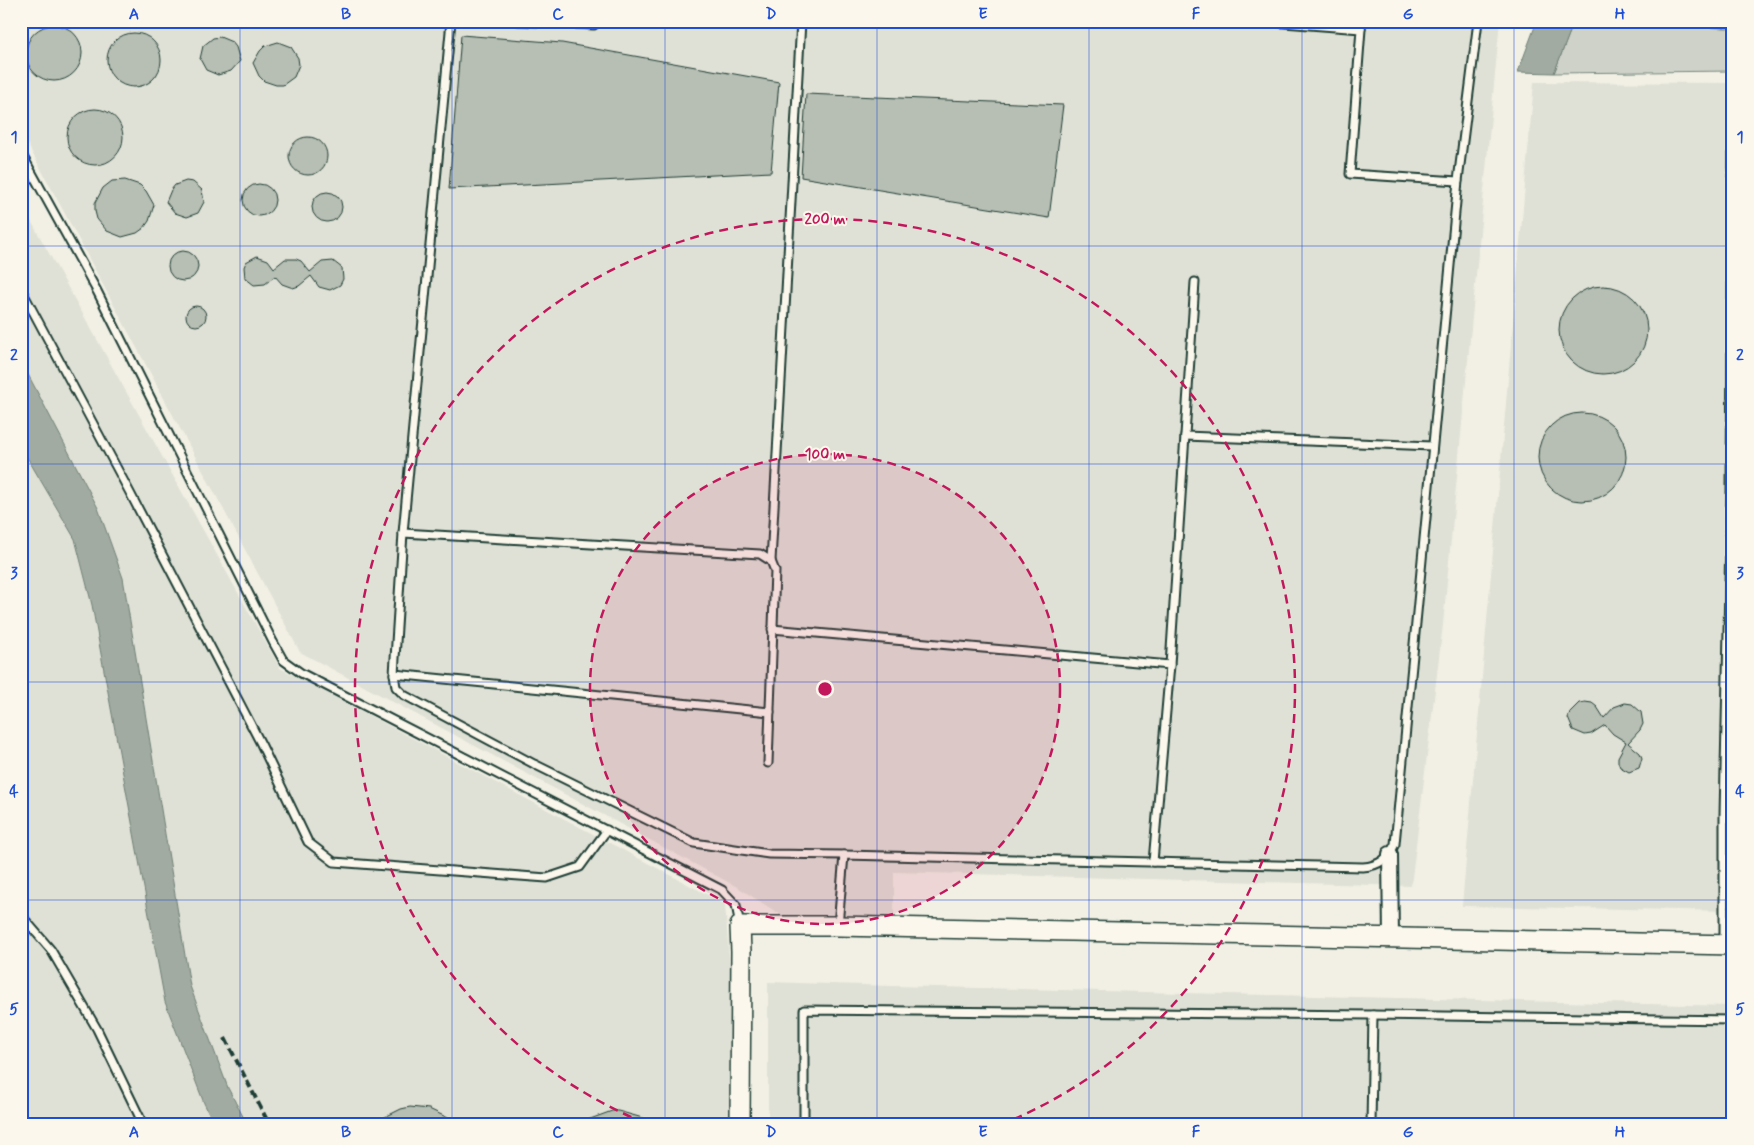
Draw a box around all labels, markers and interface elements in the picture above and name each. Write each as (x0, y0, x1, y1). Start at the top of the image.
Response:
text: A (129, 4, 139, 25)
text: B (341, 4, 351, 25)
text: C (552, 4, 564, 25)
text: D (765, 4, 777, 25)
text: E (978, 4, 988, 25)
text: F (1192, 4, 1201, 25)
text: G (1403, 4, 1414, 25)
text: H (1615, 4, 1626, 25)
text: 1 (10, 127, 18, 148)
text: 1 (1736, 127, 1744, 148)
text: 200 m (805, 210, 846, 230)
text: 2 (10, 345, 18, 366)
text: 2 (1736, 345, 1744, 366)
text: 100 m (805, 445, 845, 465)
text: 3 (10, 563, 18, 584)
text: 3 (1736, 563, 1744, 584)
centre of rings (816, 680, 834, 698)
text: 4 (9, 781, 19, 802)
text: 4 (1735, 781, 1745, 802)
text: 5 (9, 999, 19, 1020)
text: 5 (1735, 999, 1745, 1020)
text: A (129, 1122, 139, 1143)
text: B (341, 1122, 351, 1143)
text: C (552, 1122, 564, 1143)
text: D (765, 1122, 777, 1143)
text: E (978, 1122, 988, 1143)
text: F (1192, 1122, 1201, 1143)
text: G (1403, 1122, 1414, 1143)
text: H (1615, 1122, 1626, 1143)

